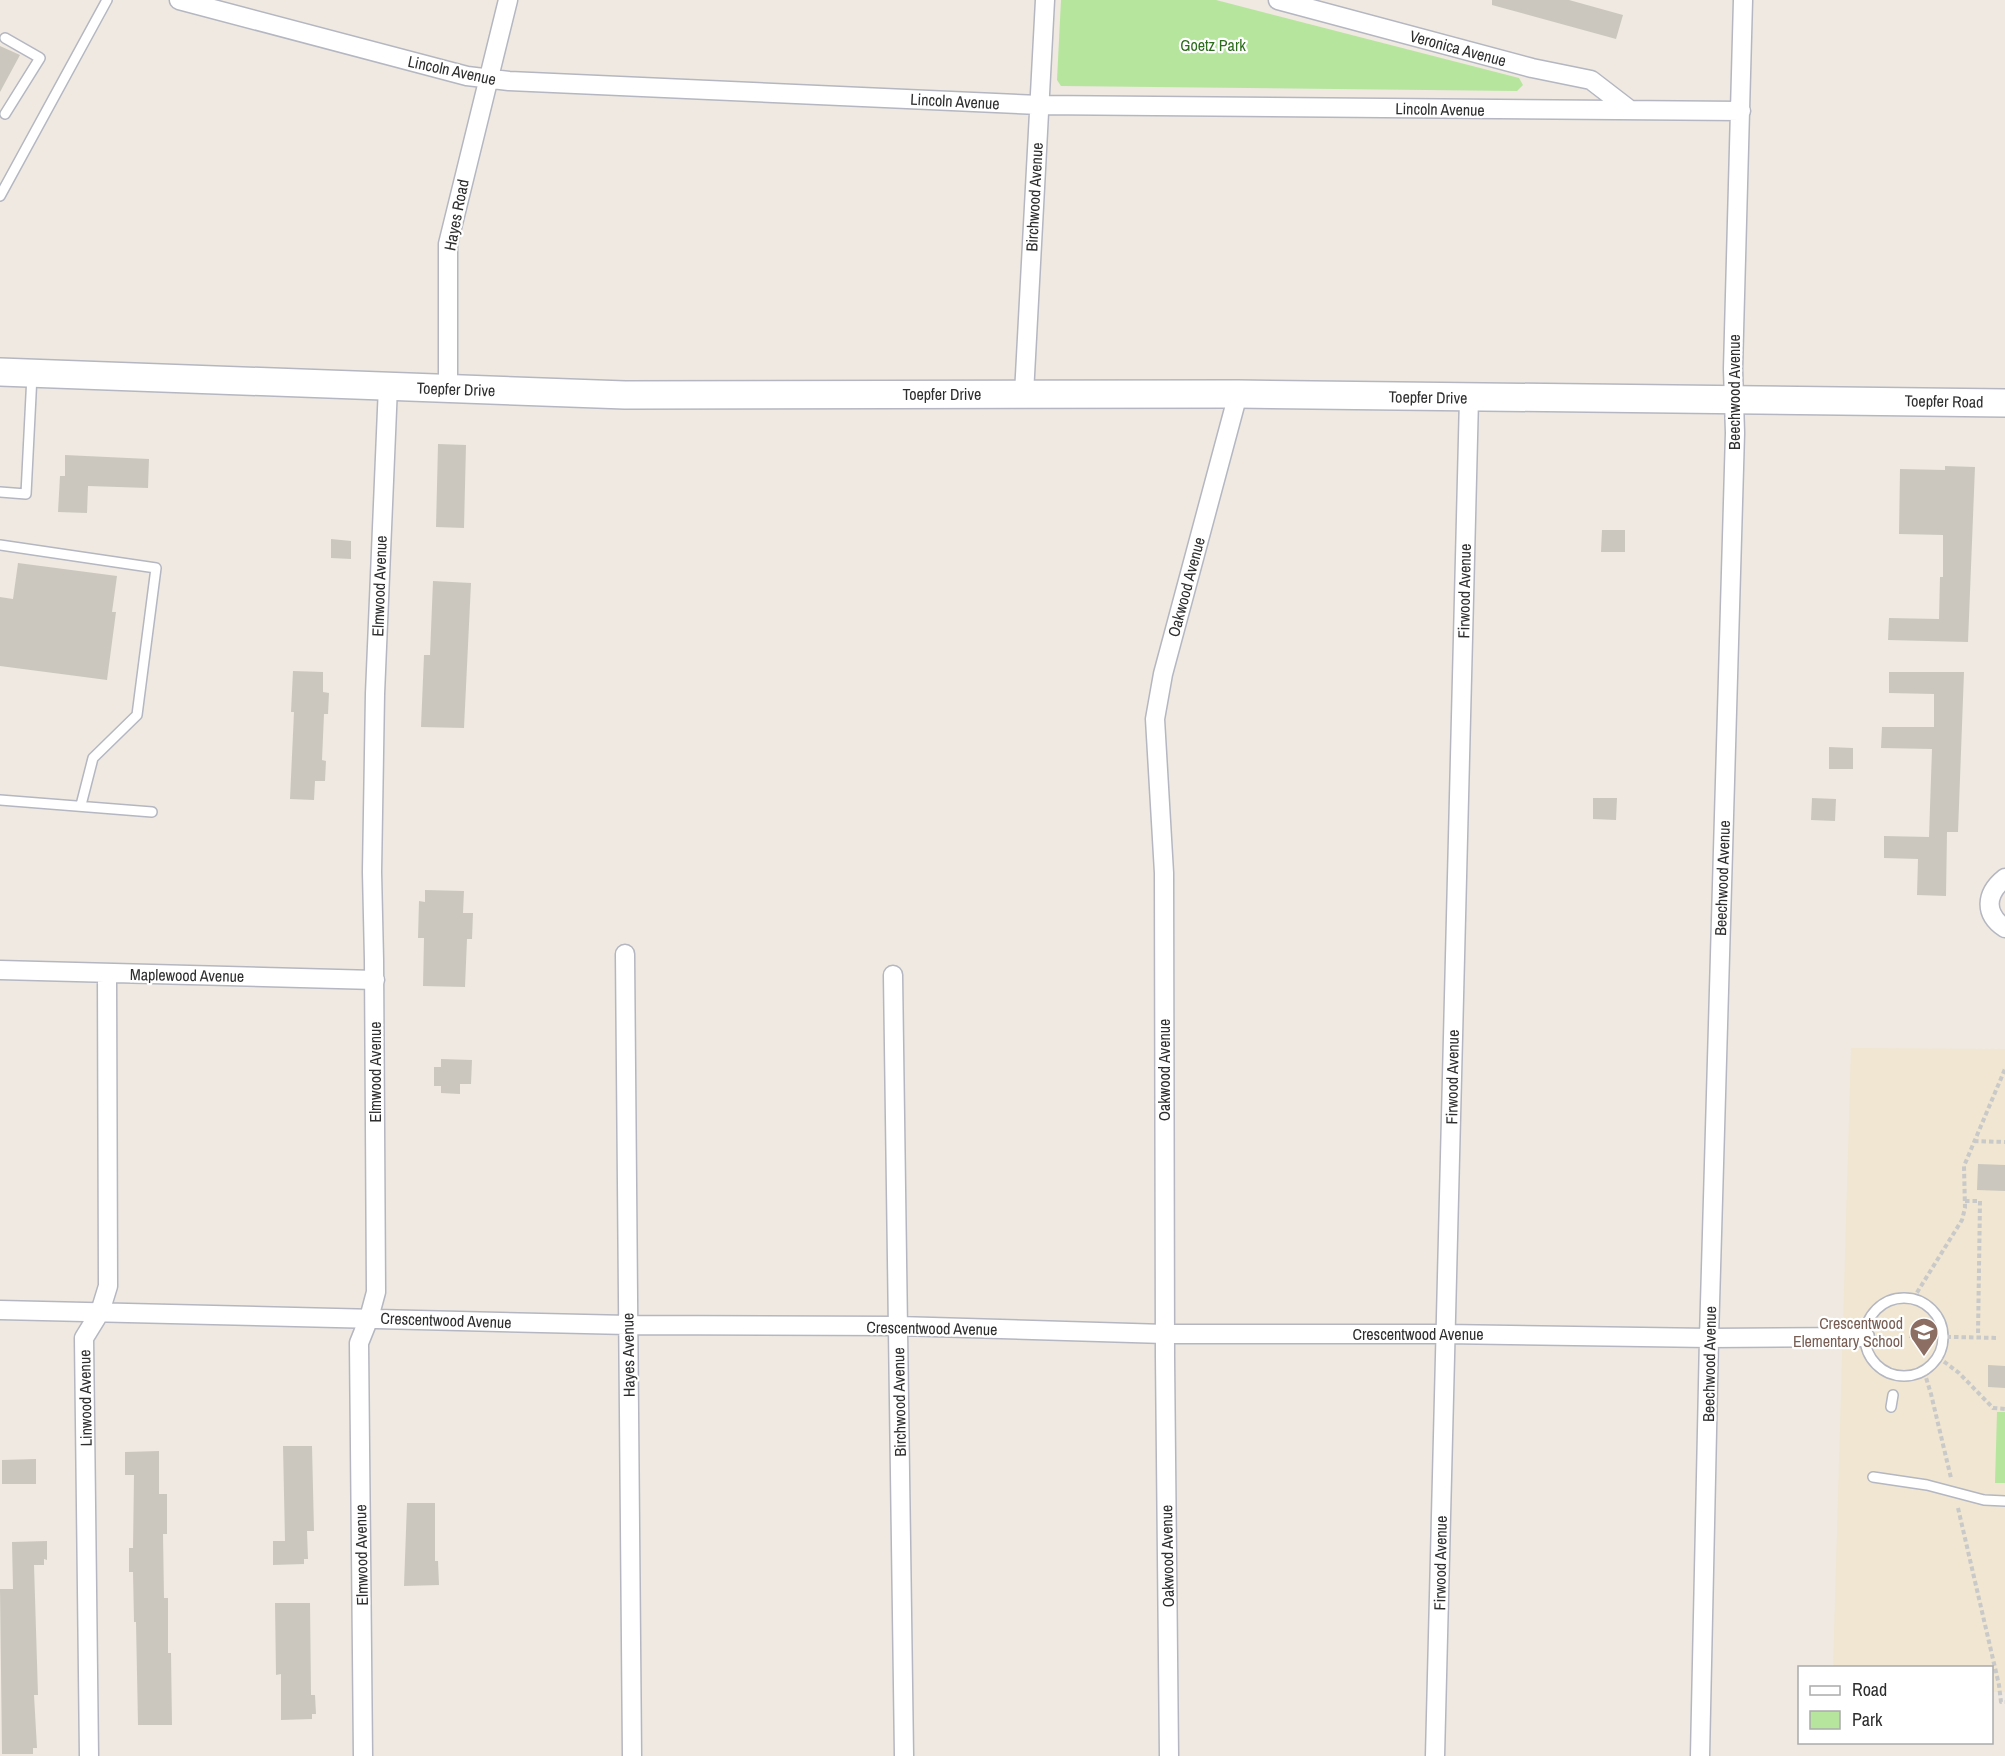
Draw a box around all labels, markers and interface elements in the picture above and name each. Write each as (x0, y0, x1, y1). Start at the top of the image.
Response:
street label: Veronica Avenue (1407, 25, 1509, 71)
park label: Goetz Park (1180, 34, 1246, 56)
street label: Lincoln Avenue (406, 50, 498, 90)
street label: Lincoln Avenue (910, 88, 1000, 114)
street label: Lincoln Avenue (1395, 97, 1485, 121)
street label: Birchwood Avenue (1020, 142, 1048, 252)
street label: Hayes Road (438, 177, 474, 253)
street label: Beechwood Avenue (1723, 334, 1745, 450)
street label: Toepfer Drive (416, 377, 496, 401)
street label: Toepfer Drive (903, 383, 981, 405)
street label: Toepfer Drive (1388, 385, 1468, 409)
street label: Toepfer Road (1904, 389, 1984, 413)
street label: Elmwood Avenue (366, 535, 392, 637)
street label: Oakwood Avenue (1162, 535, 1210, 639)
street label: Firwood Avenue (1452, 544, 1476, 638)
street label: Beechwood Avenue (1709, 820, 1735, 936)
street label: Maplewood Avenue (130, 963, 244, 987)
street label: Oakwood Avenue (1153, 1019, 1175, 1121)
street label: Elmwood Avenue (364, 1021, 386, 1123)
street label: Firwood Avenue (1440, 1030, 1464, 1124)
street label: Beechwood Avenue (1697, 1306, 1721, 1422)
street label: Crescentwood Avenue (380, 1307, 512, 1333)
place label: Crescentwood Elementary School (1793, 1312, 1903, 1352)
street label: Hayes Avenue (616, 1313, 640, 1397)
street label: Crescentwood Avenue (866, 1316, 998, 1340)
school or university icon: Crescentwood Elementary School (1908, 1316, 1940, 1358)
street label: Crescentwood Avenue (1352, 1323, 1484, 1345)
street label: Birchwood Avenue (887, 1347, 911, 1457)
street label: Linwood Avenue (73, 1349, 97, 1447)
street label: Elmwood Avenue (349, 1504, 373, 1606)
street label: Oakwood Avenue (1155, 1505, 1179, 1607)
street label: Firwood Avenue (1428, 1516, 1452, 1610)
legend (1798, 1666, 1993, 1744)
text: Road (1852, 1677, 1887, 1702)
text: Park (1852, 1707, 1883, 1732)

